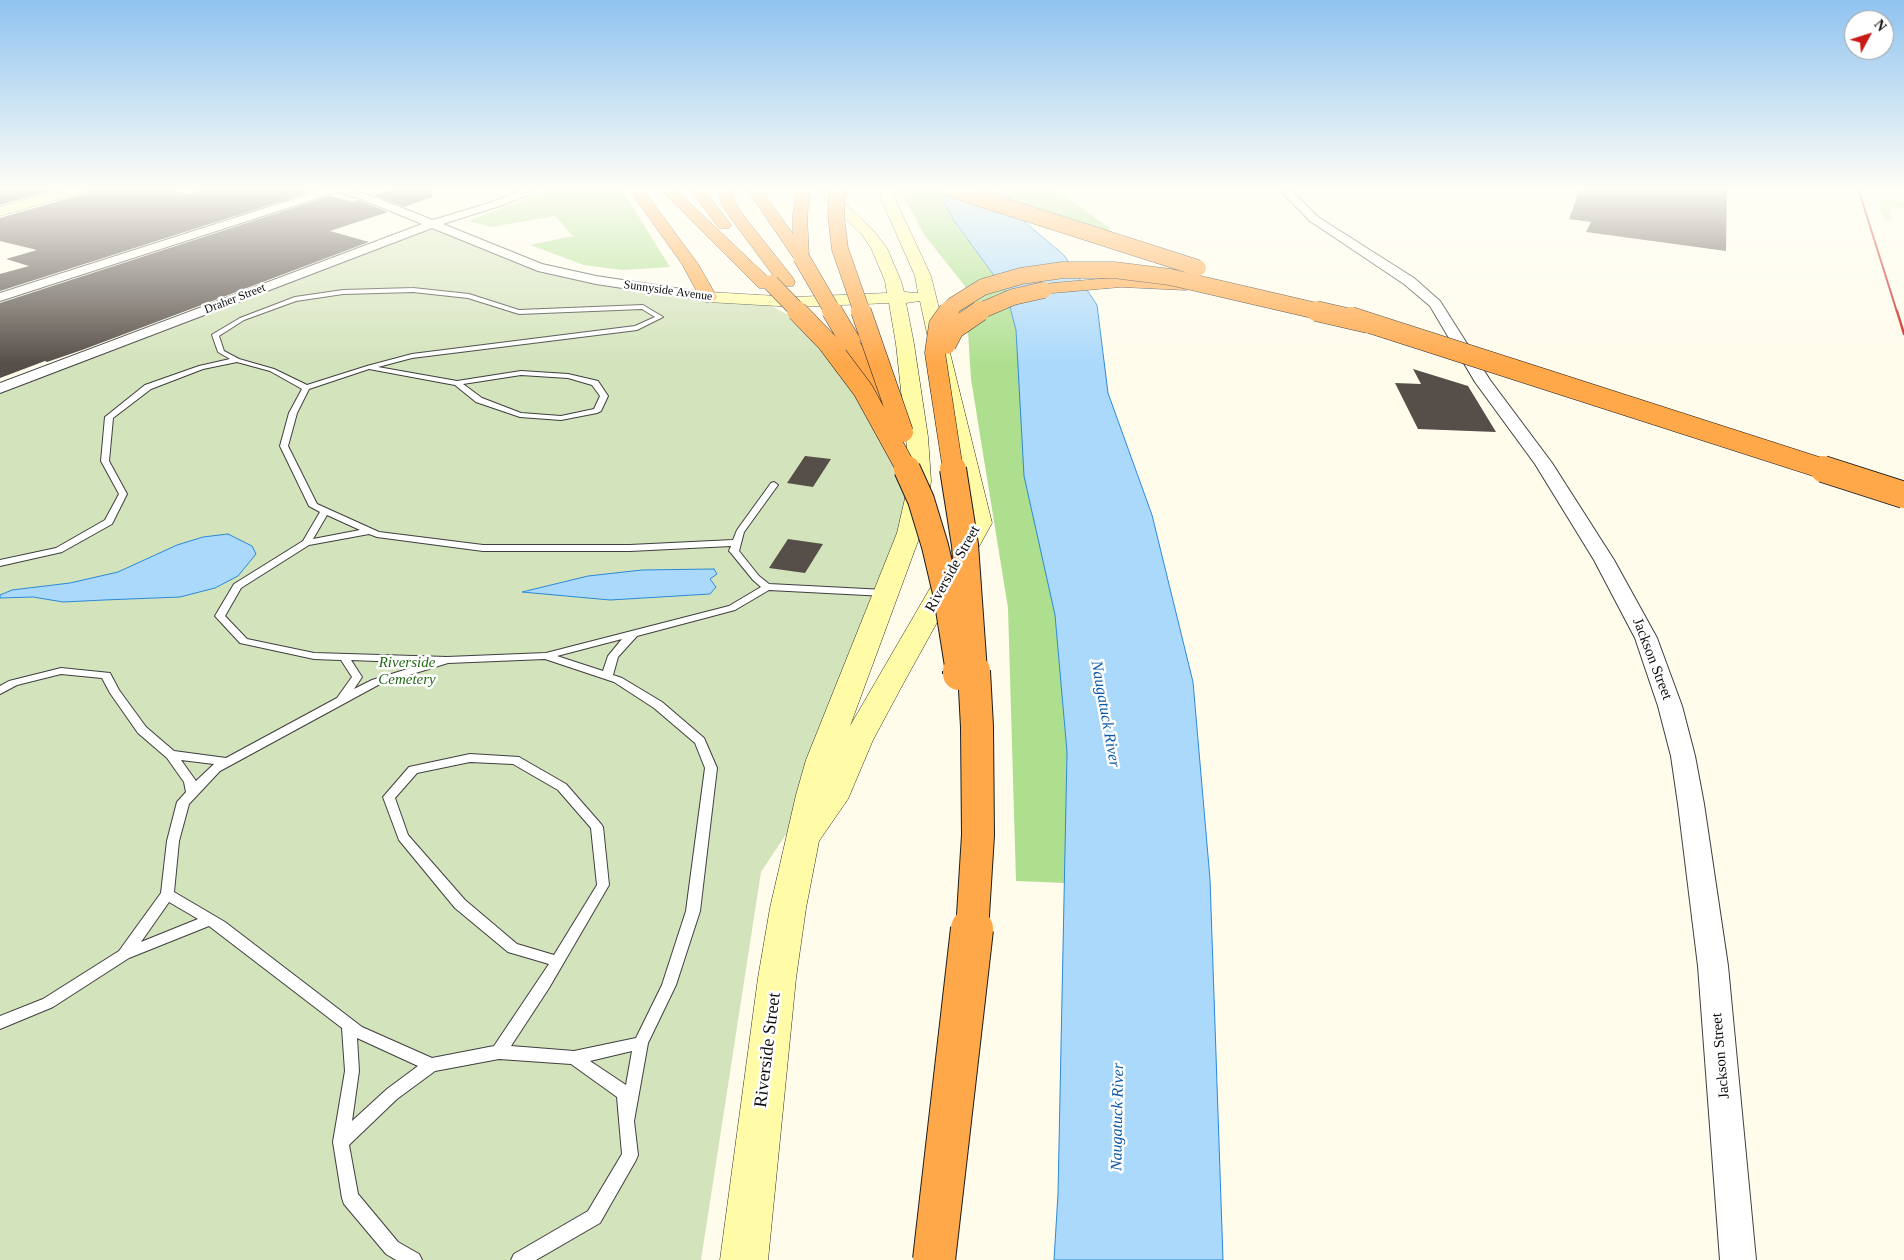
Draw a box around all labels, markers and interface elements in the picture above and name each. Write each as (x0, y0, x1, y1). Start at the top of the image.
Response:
north arrow (1844, 10, 1894, 60)
text: N (1871, 17, 1889, 34)
street label: Sunnyside Avenue (623, 278, 713, 304)
street label: Draher Street (202, 281, 268, 317)
street label: Riverside Street (922, 523, 984, 615)
street label: Jackson Street (1628, 616, 1676, 702)
park label: Riverside Cemetery (378, 654, 436, 689)
water label: Naugatuck River (1086, 659, 1124, 769)
street label: Riverside Street (750, 991, 786, 1109)
street label: Jackson Street (1708, 1012, 1734, 1100)
water label: Naugatuck River (1107, 1063, 1129, 1171)

